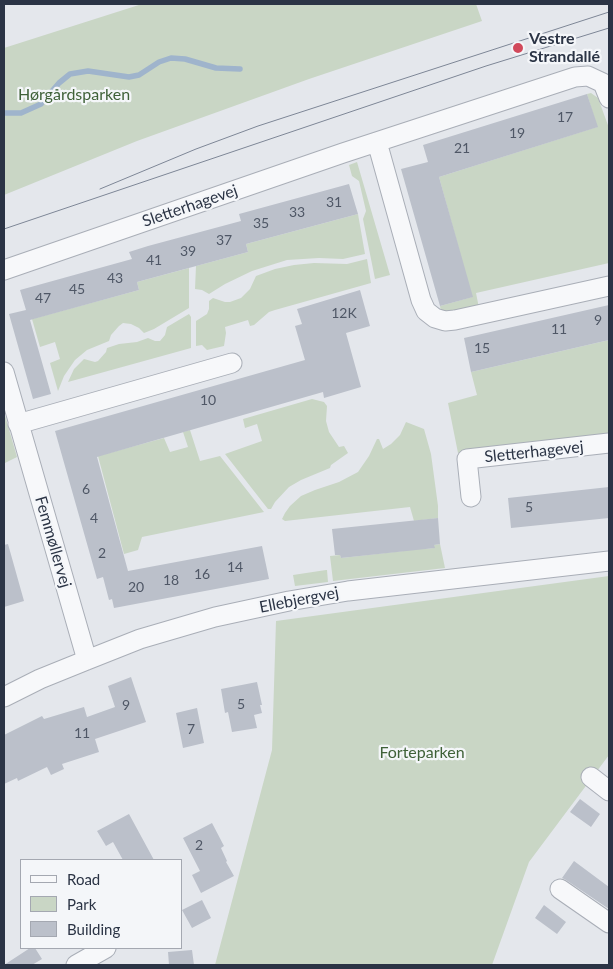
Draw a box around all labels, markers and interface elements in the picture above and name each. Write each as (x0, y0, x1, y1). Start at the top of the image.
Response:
place label: Vestre Strandallé (529, 29, 600, 67)
marker: Vestre Strandallé (511, 41, 525, 55)
park label: Hørgårdsparken (18, 85, 130, 105)
house number: 17 (557, 109, 573, 125)
house number: 19 (509, 125, 525, 141)
house number: 21 (454, 140, 470, 156)
street label: Sletterhagevej (140, 181, 240, 231)
house number: 31 (326, 194, 342, 210)
house number: 33 (289, 204, 305, 220)
house number: 35 (253, 215, 269, 231)
house number: 37 (216, 232, 232, 248)
house number: 39 (180, 243, 196, 259)
house number: 41 (146, 252, 162, 268)
house number: 43 (107, 270, 123, 286)
house number: 45 (69, 281, 85, 297)
house number: 47 (35, 290, 51, 306)
house number: 12K (331, 305, 357, 321)
house number: 9 (594, 312, 602, 328)
house number: 11 (551, 321, 567, 337)
house number: 15 (474, 340, 490, 356)
house number: 10 (200, 392, 216, 408)
street label: Sletterhagevej (484, 437, 584, 467)
house number: 6 (82, 481, 90, 497)
street label: Femmøllervej (31, 494, 75, 590)
house number: 5 (525, 499, 533, 515)
house number: 4 (90, 510, 98, 526)
house number: 2 (98, 545, 106, 561)
house number: 14 (227, 559, 243, 575)
house number: 16 (194, 566, 210, 582)
house number: 18 (163, 572, 179, 588)
house number: 20 (128, 579, 144, 595)
street label: Ellebjergvej (258, 583, 340, 617)
house number: 5 (237, 696, 245, 712)
house number: 9 (122, 697, 130, 713)
house number: 7 (187, 721, 195, 737)
house number: 11 (74, 725, 90, 741)
park label: Forteparken (379, 743, 465, 763)
house number: 2 (195, 837, 203, 853)
legend (20, 859, 182, 949)
text: Road (67, 870, 100, 888)
text: Park (67, 895, 96, 913)
text: Building (67, 920, 120, 938)

